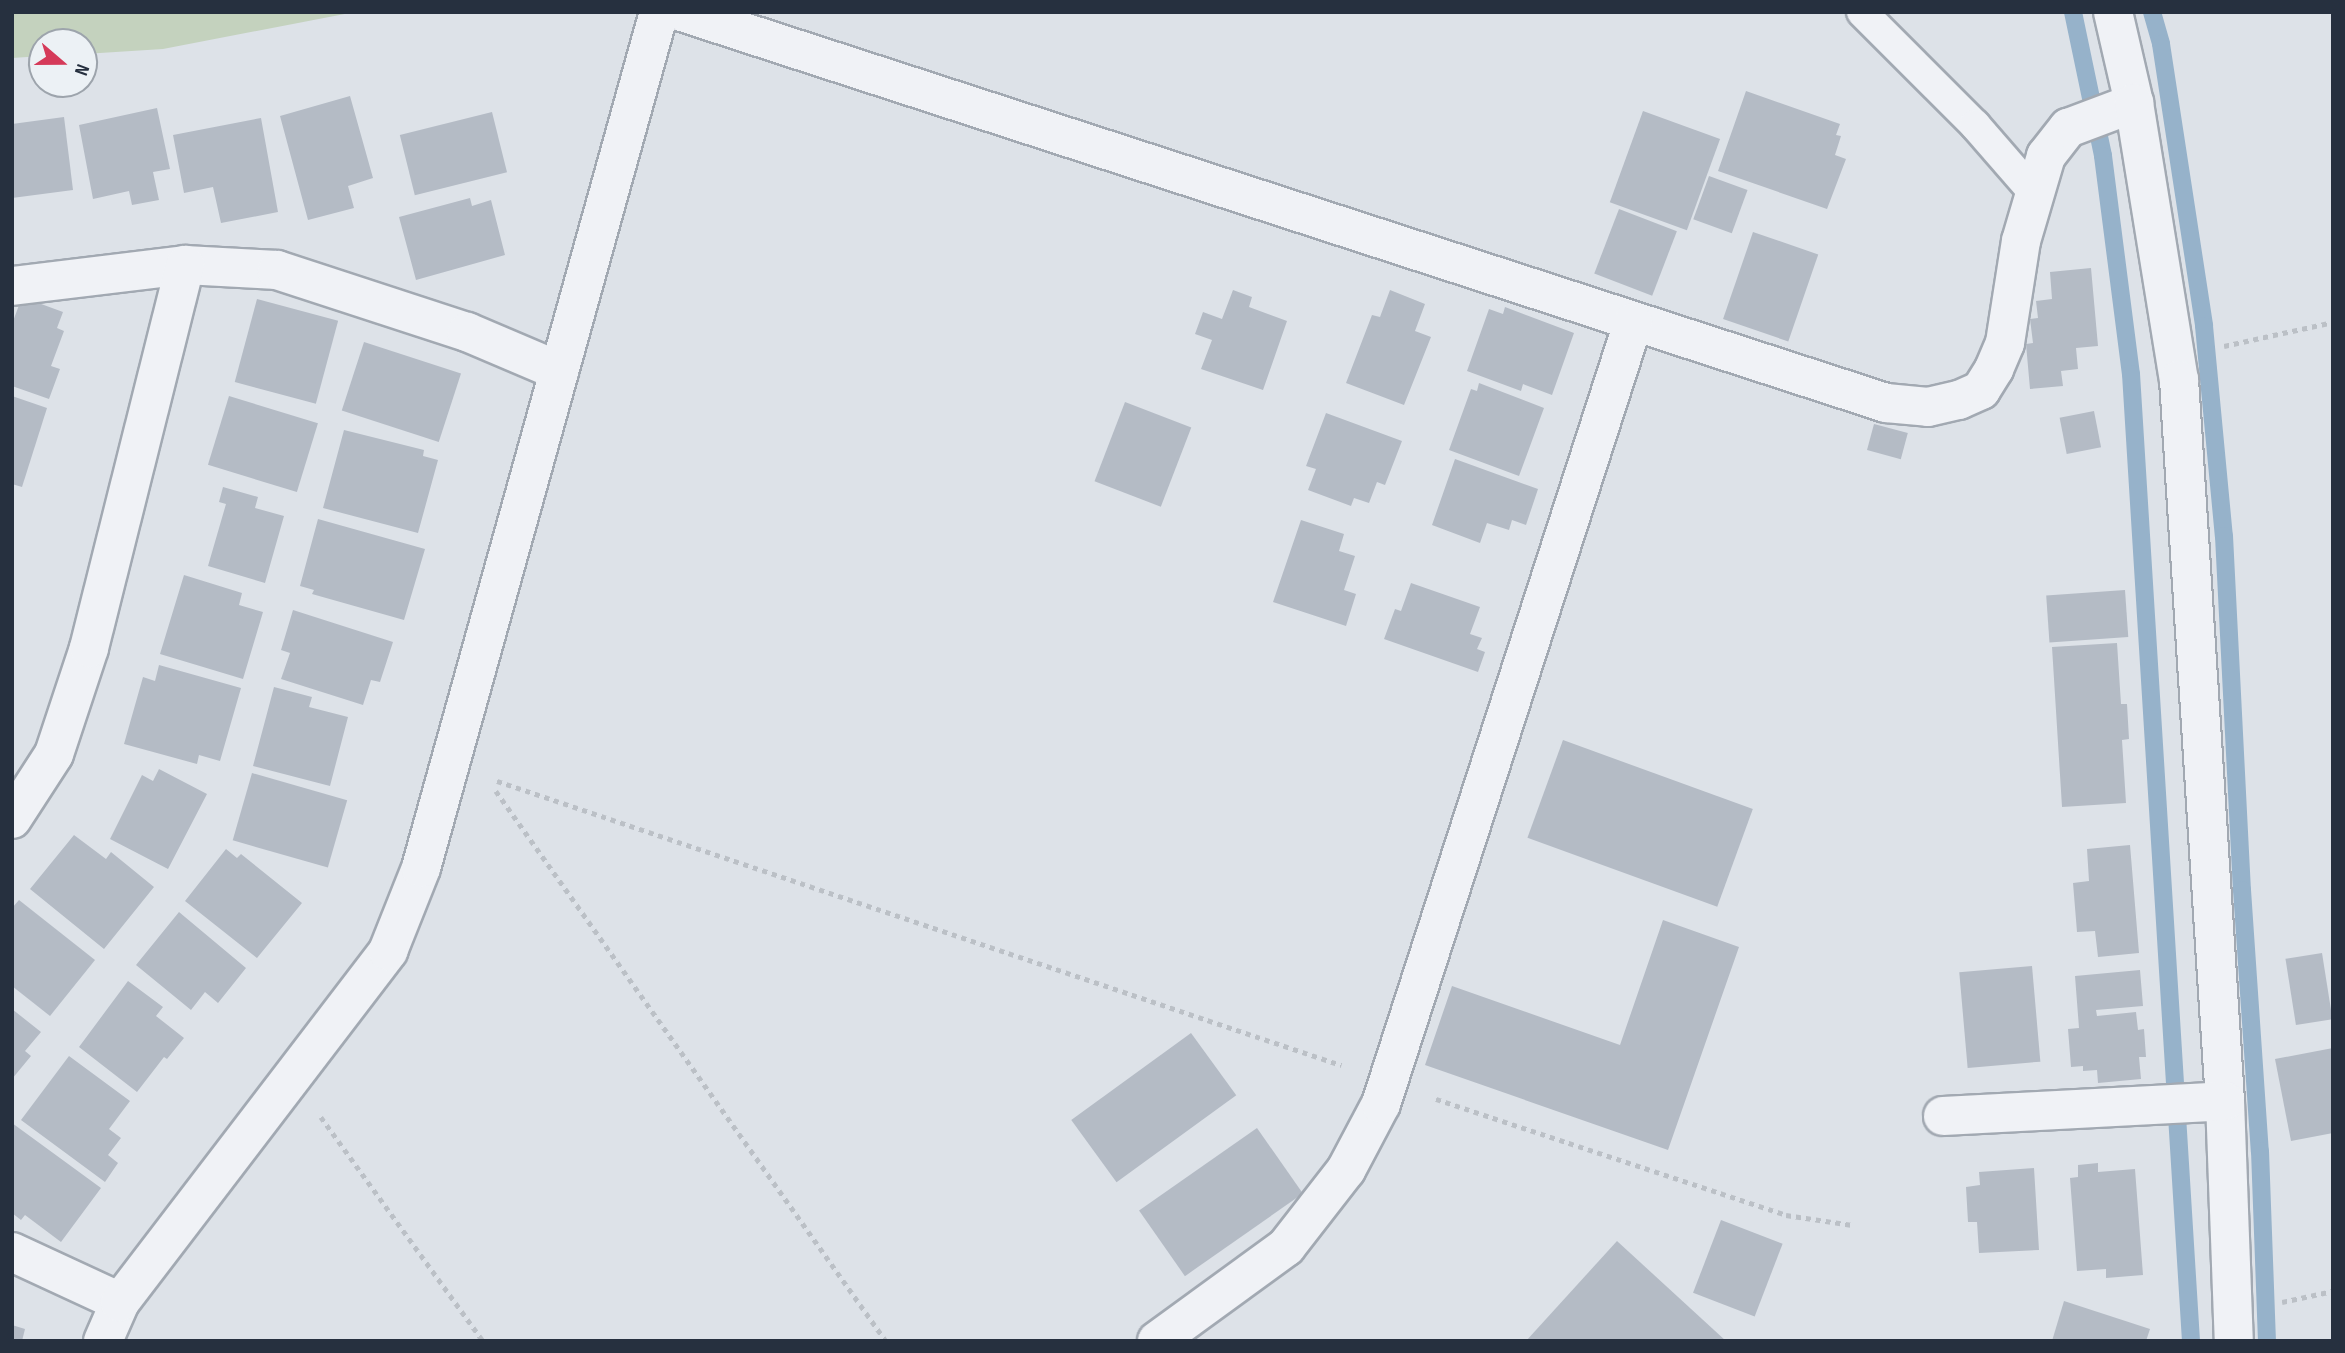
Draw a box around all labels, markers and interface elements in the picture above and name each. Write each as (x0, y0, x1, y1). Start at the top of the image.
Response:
north arrow (28, 28, 98, 98)
text: N (69, 61, 94, 78)

